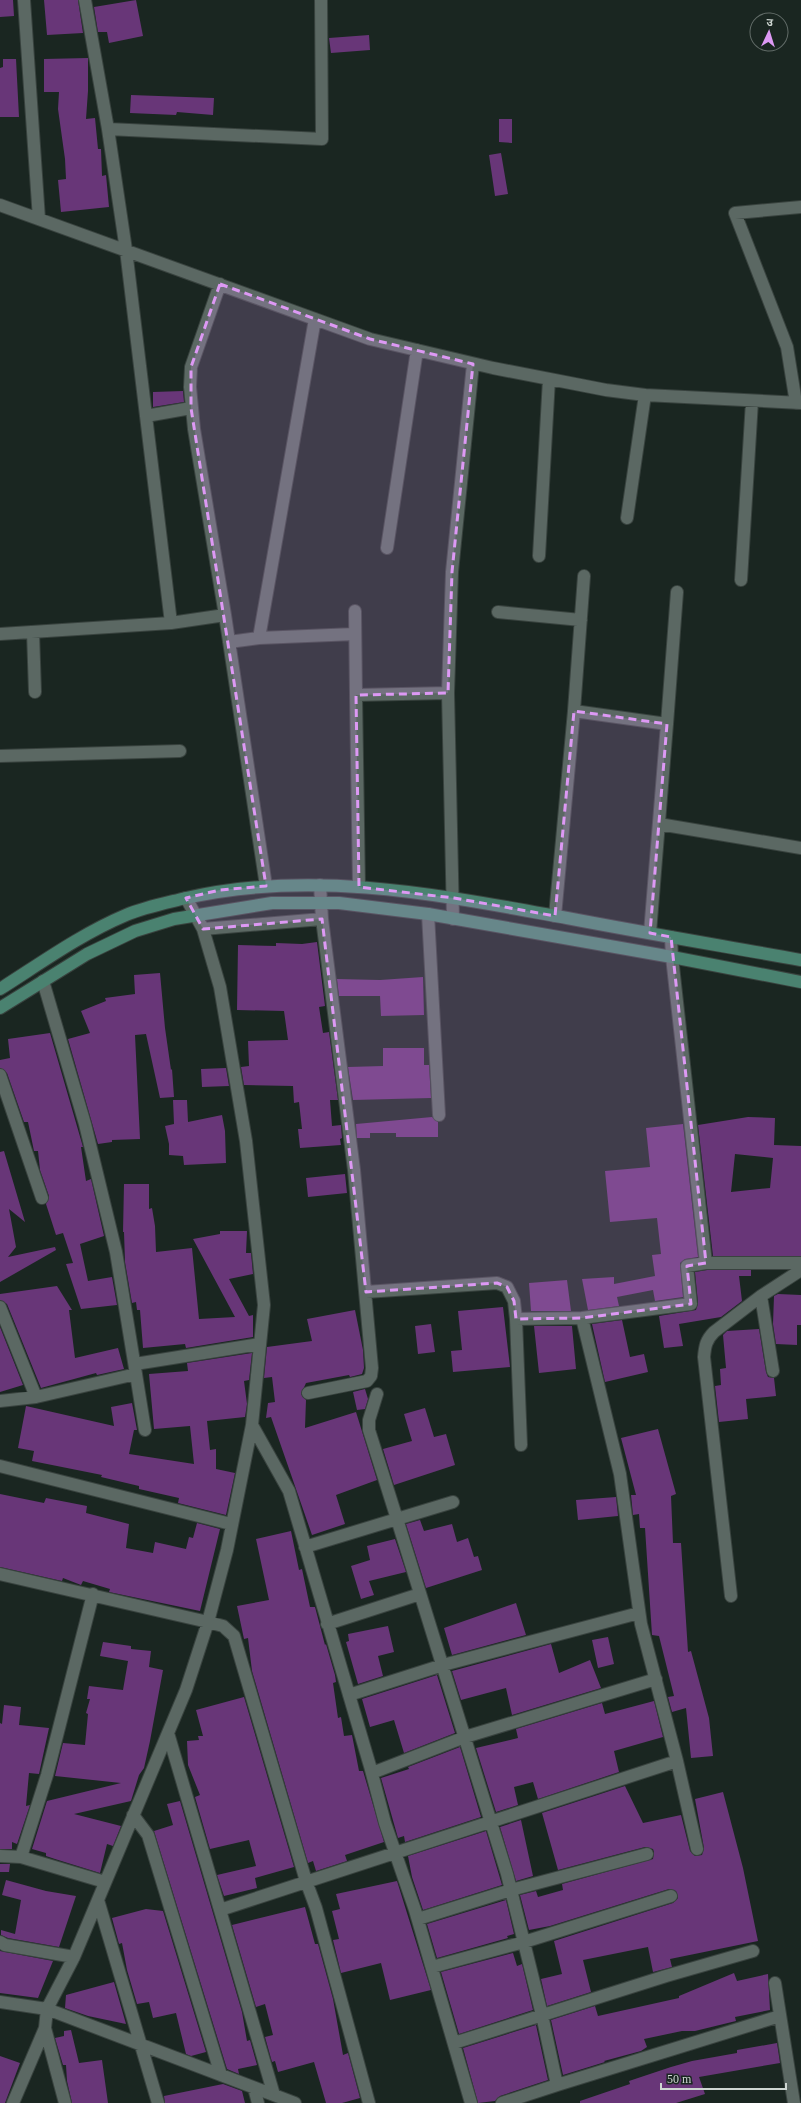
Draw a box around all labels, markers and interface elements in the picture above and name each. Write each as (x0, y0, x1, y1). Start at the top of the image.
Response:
north arrow (749, 12, 789, 52)
text: उ (766, 16, 774, 28)
scale bar (661, 2065, 786, 2091)
text: 50 m (667, 2072, 692, 2086)

